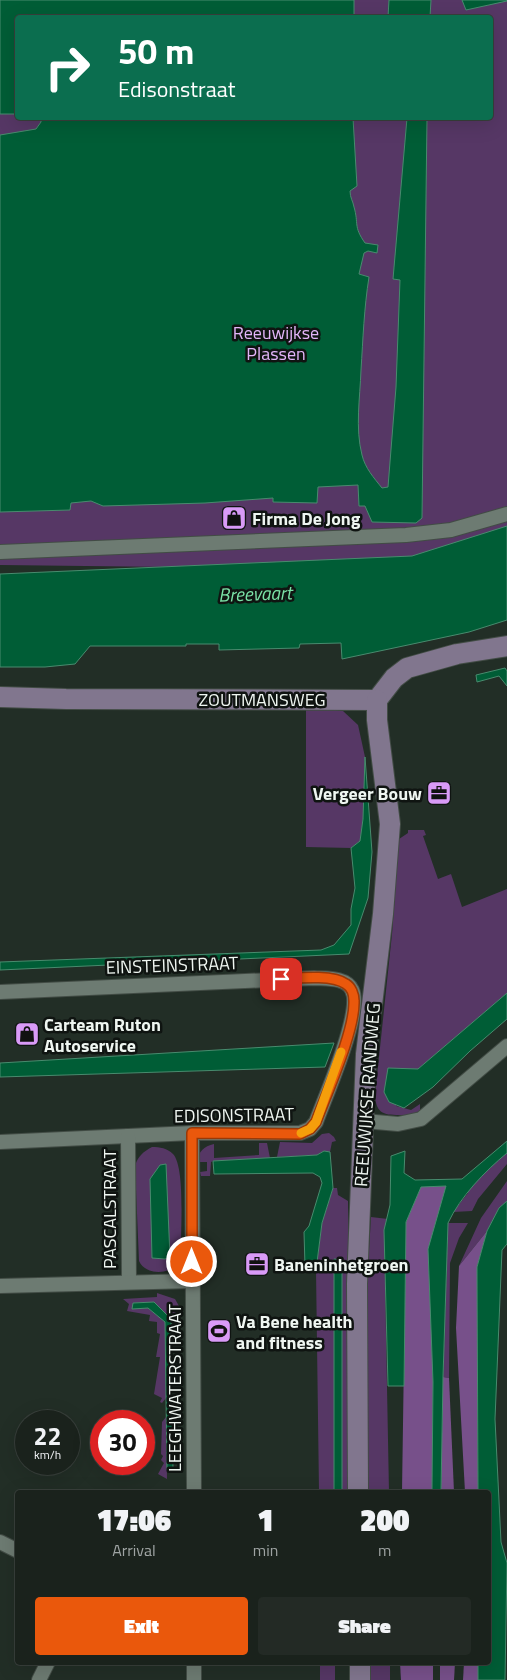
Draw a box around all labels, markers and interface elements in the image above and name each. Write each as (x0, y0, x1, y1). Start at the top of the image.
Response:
text: 50 m (118, 24, 194, 78)
icon: right (35, 35, 100, 100)
text: Edisonstraat (118, 72, 235, 106)
park label: Reeuwijkse Plassen (233, 319, 319, 367)
shop icon: Firma De Jong (221, 505, 247, 531)
place label: Firma De Jong (252, 505, 361, 532)
water label: Breevaart (218, 577, 294, 609)
street label: ZOUTMANSWEG (198, 686, 326, 713)
place label: Vergeer Bouw (313, 780, 422, 807)
office icon: Vergeer Bouw (426, 780, 452, 806)
street label: EINSTEINSTRAAT (105, 949, 239, 981)
pin (260, 958, 302, 1000)
icon: arrive (267, 965, 295, 993)
street label: REEUWIJKSE RANDWEG (347, 1002, 387, 1188)
place label: Carteam Ruton Autoservice (44, 1011, 161, 1059)
shop icon: Carteam Ruton Autoservice (14, 1021, 40, 1047)
street label: EDISONSTRAAT (174, 1100, 295, 1130)
street label: PASCALSTRAAT (96, 1149, 123, 1269)
position arrow (165, 1235, 217, 1287)
office icon: Baneninhetgroen (244, 1251, 270, 1277)
place label: Baneninhetgroen (274, 1251, 409, 1278)
street label: LEEGHWATERSTRAAT (161, 1304, 188, 1472)
place label: Va Bene health and fitness (236, 1308, 353, 1356)
sports icon: Va Bene health and fitness (206, 1318, 232, 1344)
speed limit sign: 30 (90, 1410, 155, 1475)
text: 22 (33, 1417, 62, 1455)
text: km/h (34, 1445, 61, 1464)
text: 17:06 (97, 1497, 171, 1543)
text: 1 (257, 1497, 274, 1543)
text: 200 (360, 1497, 409, 1543)
text: Arrival (112, 1538, 156, 1562)
text: min (253, 1538, 278, 1562)
text: m (378, 1538, 391, 1562)
button: Exit (35, 1597, 248, 1655)
button: Share (258, 1597, 471, 1655)

